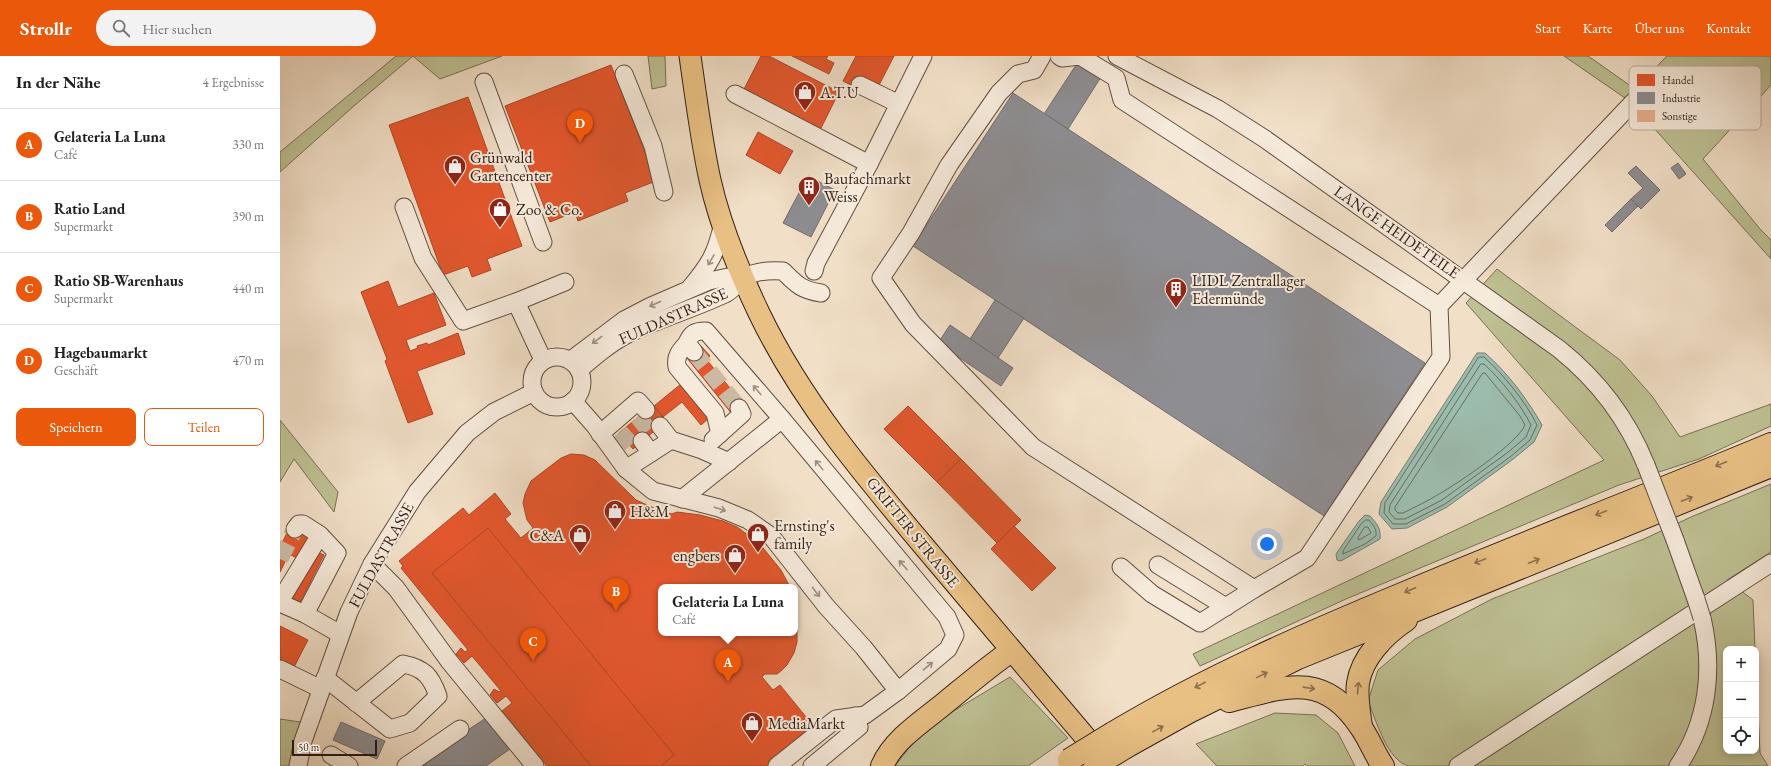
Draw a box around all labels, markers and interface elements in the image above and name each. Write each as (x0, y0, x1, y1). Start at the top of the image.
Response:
search box (96, 10, 376, 46)
text: Strollr (20, 16, 72, 41)
icon: search (110, 17, 132, 39)
text: Hier suchen (142, 19, 212, 38)
text: Start (1535, 19, 1561, 37)
text: Karte (1583, 19, 1612, 37)
text: Über uns (1634, 19, 1684, 37)
text: Kontakt (1706, 19, 1751, 37)
legend (1629, 66, 1761, 130)
text: In der Nähe (16, 71, 101, 93)
text: Handel (1662, 73, 1694, 87)
text: 4 Ergebnisse (203, 74, 264, 91)
shop icon: A.T.U (792, 79, 818, 112)
place label: A.T.U (819, 82, 859, 103)
text: Industrie (1662, 91, 1701, 105)
text: Sonstige (1662, 109, 1698, 123)
pin: D (567, 110, 593, 143)
text: Gelateria La Luna (54, 127, 166, 146)
text: A (24, 136, 34, 153)
text: 330 m (233, 136, 264, 153)
text: Café (54, 146, 77, 163)
place label: Grünwald Gartencenter (470, 147, 551, 186)
shop icon: Grünwald Gartencenter (442, 153, 468, 186)
place label: Baufachmarkt Weiss (824, 168, 911, 207)
building icon: Baufachmarkt Weiss (796, 174, 822, 207)
street label: LANGE HEIDETEILE (1330, 181, 1464, 283)
shop icon: Zoo & Co. (487, 196, 513, 229)
text: Ratio Land (54, 199, 125, 218)
place label: Zoo & Co. (516, 199, 583, 220)
text: B (25, 208, 33, 225)
text: 390 m (233, 208, 264, 225)
text: Supermarkt (54, 218, 113, 235)
one-way arrow (707, 254, 715, 265)
place label: LIDL Zentrallager Edermünde (1192, 270, 1306, 309)
text: Ratio SB-Warenhaus (54, 271, 183, 290)
building icon: LIDL Zentrallager Edermünde (1163, 276, 1189, 309)
text: C (24, 280, 34, 297)
text: 440 m (233, 280, 264, 297)
street label: FULDASTRASSE (615, 283, 731, 349)
text: Supermarkt (54, 290, 113, 307)
one-way arrow (649, 301, 661, 309)
one-way arrow (592, 336, 603, 344)
text: Hagebaumarkt (54, 343, 148, 362)
text: D (24, 352, 34, 369)
text: 470 m (233, 352, 264, 369)
text: Geschäft (54, 362, 98, 379)
one-way arrow (752, 384, 761, 395)
button: Speichern (16, 408, 136, 446)
button: Teilen (144, 408, 264, 446)
one-way arrow (815, 460, 824, 471)
one-way arrow (1716, 461, 1728, 469)
street label: GRIFTER STRASSE (862, 472, 964, 592)
one-way arrow (1681, 495, 1693, 503)
shop icon: H&M (602, 498, 628, 531)
street label: FULDASTRASSE (343, 499, 419, 611)
place label: H&M (630, 501, 669, 522)
one-way arrow (713, 506, 726, 513)
one-way arrow (1595, 509, 1607, 517)
place label: Ernsting's family (774, 515, 835, 554)
shop icon: Ernsting's family (745, 521, 771, 554)
shop icon: C&A (567, 522, 593, 555)
place label: C&A (529, 525, 565, 546)
your location (1257, 534, 1277, 554)
shop icon: engbers (722, 542, 748, 575)
place label: engbers (673, 545, 720, 566)
one-way arrow (1528, 557, 1540, 564)
one-way arrow (1475, 558, 1487, 566)
one-way arrow (898, 559, 907, 570)
pin: B (603, 578, 629, 611)
popup (658, 584, 798, 636)
one-way arrow (811, 587, 820, 598)
one-way arrow (1405, 587, 1417, 595)
text: Gelateria La Luna (672, 592, 784, 611)
text: Café (672, 611, 696, 628)
pin: C (520, 628, 546, 661)
map controls (1723, 646, 1759, 754)
button: + (1723, 646, 1759, 682)
pin: A (715, 649, 741, 682)
one-way arrow (923, 662, 933, 671)
one-way arrow (1255, 671, 1267, 678)
one-way arrow (1194, 682, 1206, 689)
one-way arrow (1355, 682, 1362, 695)
button: − (1723, 682, 1759, 718)
one-way arrow (1302, 684, 1315, 692)
shop icon: MediaMarkt (739, 710, 765, 743)
place label: MediaMarkt (768, 713, 845, 734)
button: locate (1723, 718, 1759, 754)
one-way arrow (1152, 725, 1164, 733)
scale bar (292, 738, 377, 757)
text: 50 m (298, 740, 319, 754)

